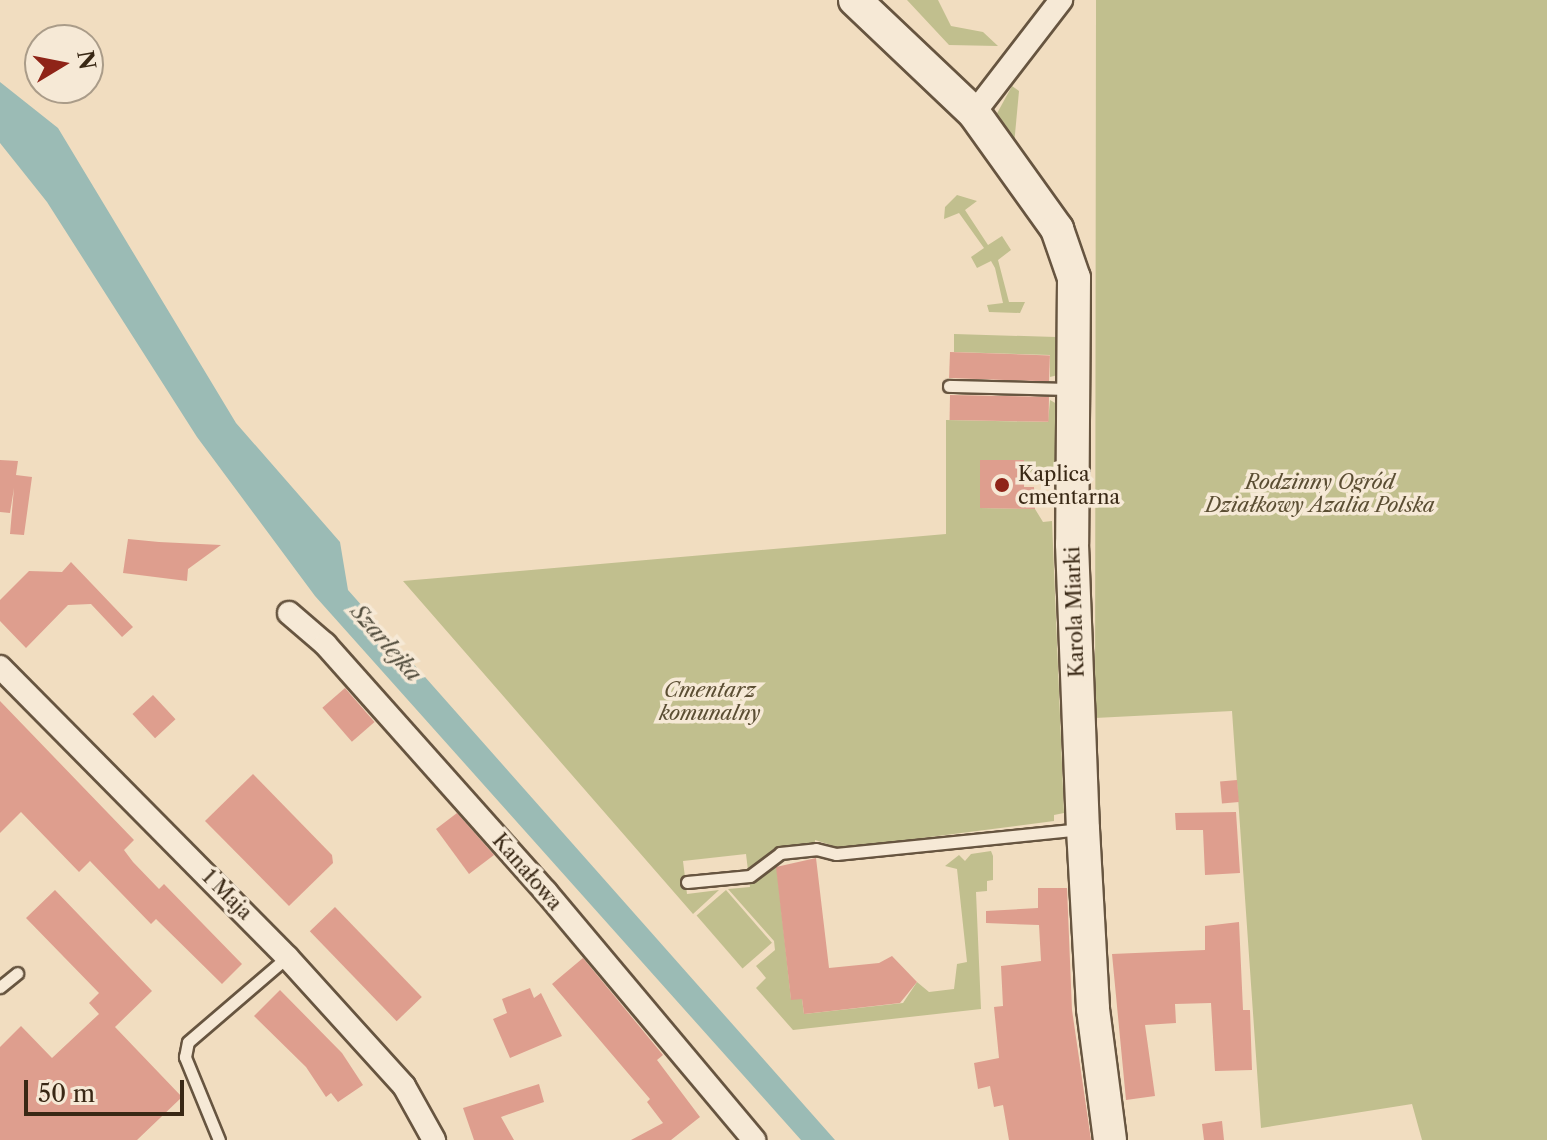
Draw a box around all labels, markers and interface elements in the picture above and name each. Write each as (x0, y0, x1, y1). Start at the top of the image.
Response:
north arrow (24, 24, 104, 104)
text: N (71, 48, 101, 72)
place label: Kaplica cmentarna (1018, 462, 1120, 509)
park label: Rodzinny Ogród Działkowy Azalia Polska (1205, 471, 1435, 518)
marker: Kaplica cmentarna (993, 476, 1011, 494)
street label: Karola Miarki (1061, 546, 1089, 678)
water label: Szarlejka (345, 599, 427, 687)
park label: Cmentarz komunalny (660, 678, 760, 725)
street label: Kanałowa (487, 829, 567, 915)
street label: 1 Maja (197, 865, 257, 925)
scale bar (28, 1064, 188, 1114)
text: 50 m (38, 1079, 95, 1108)

